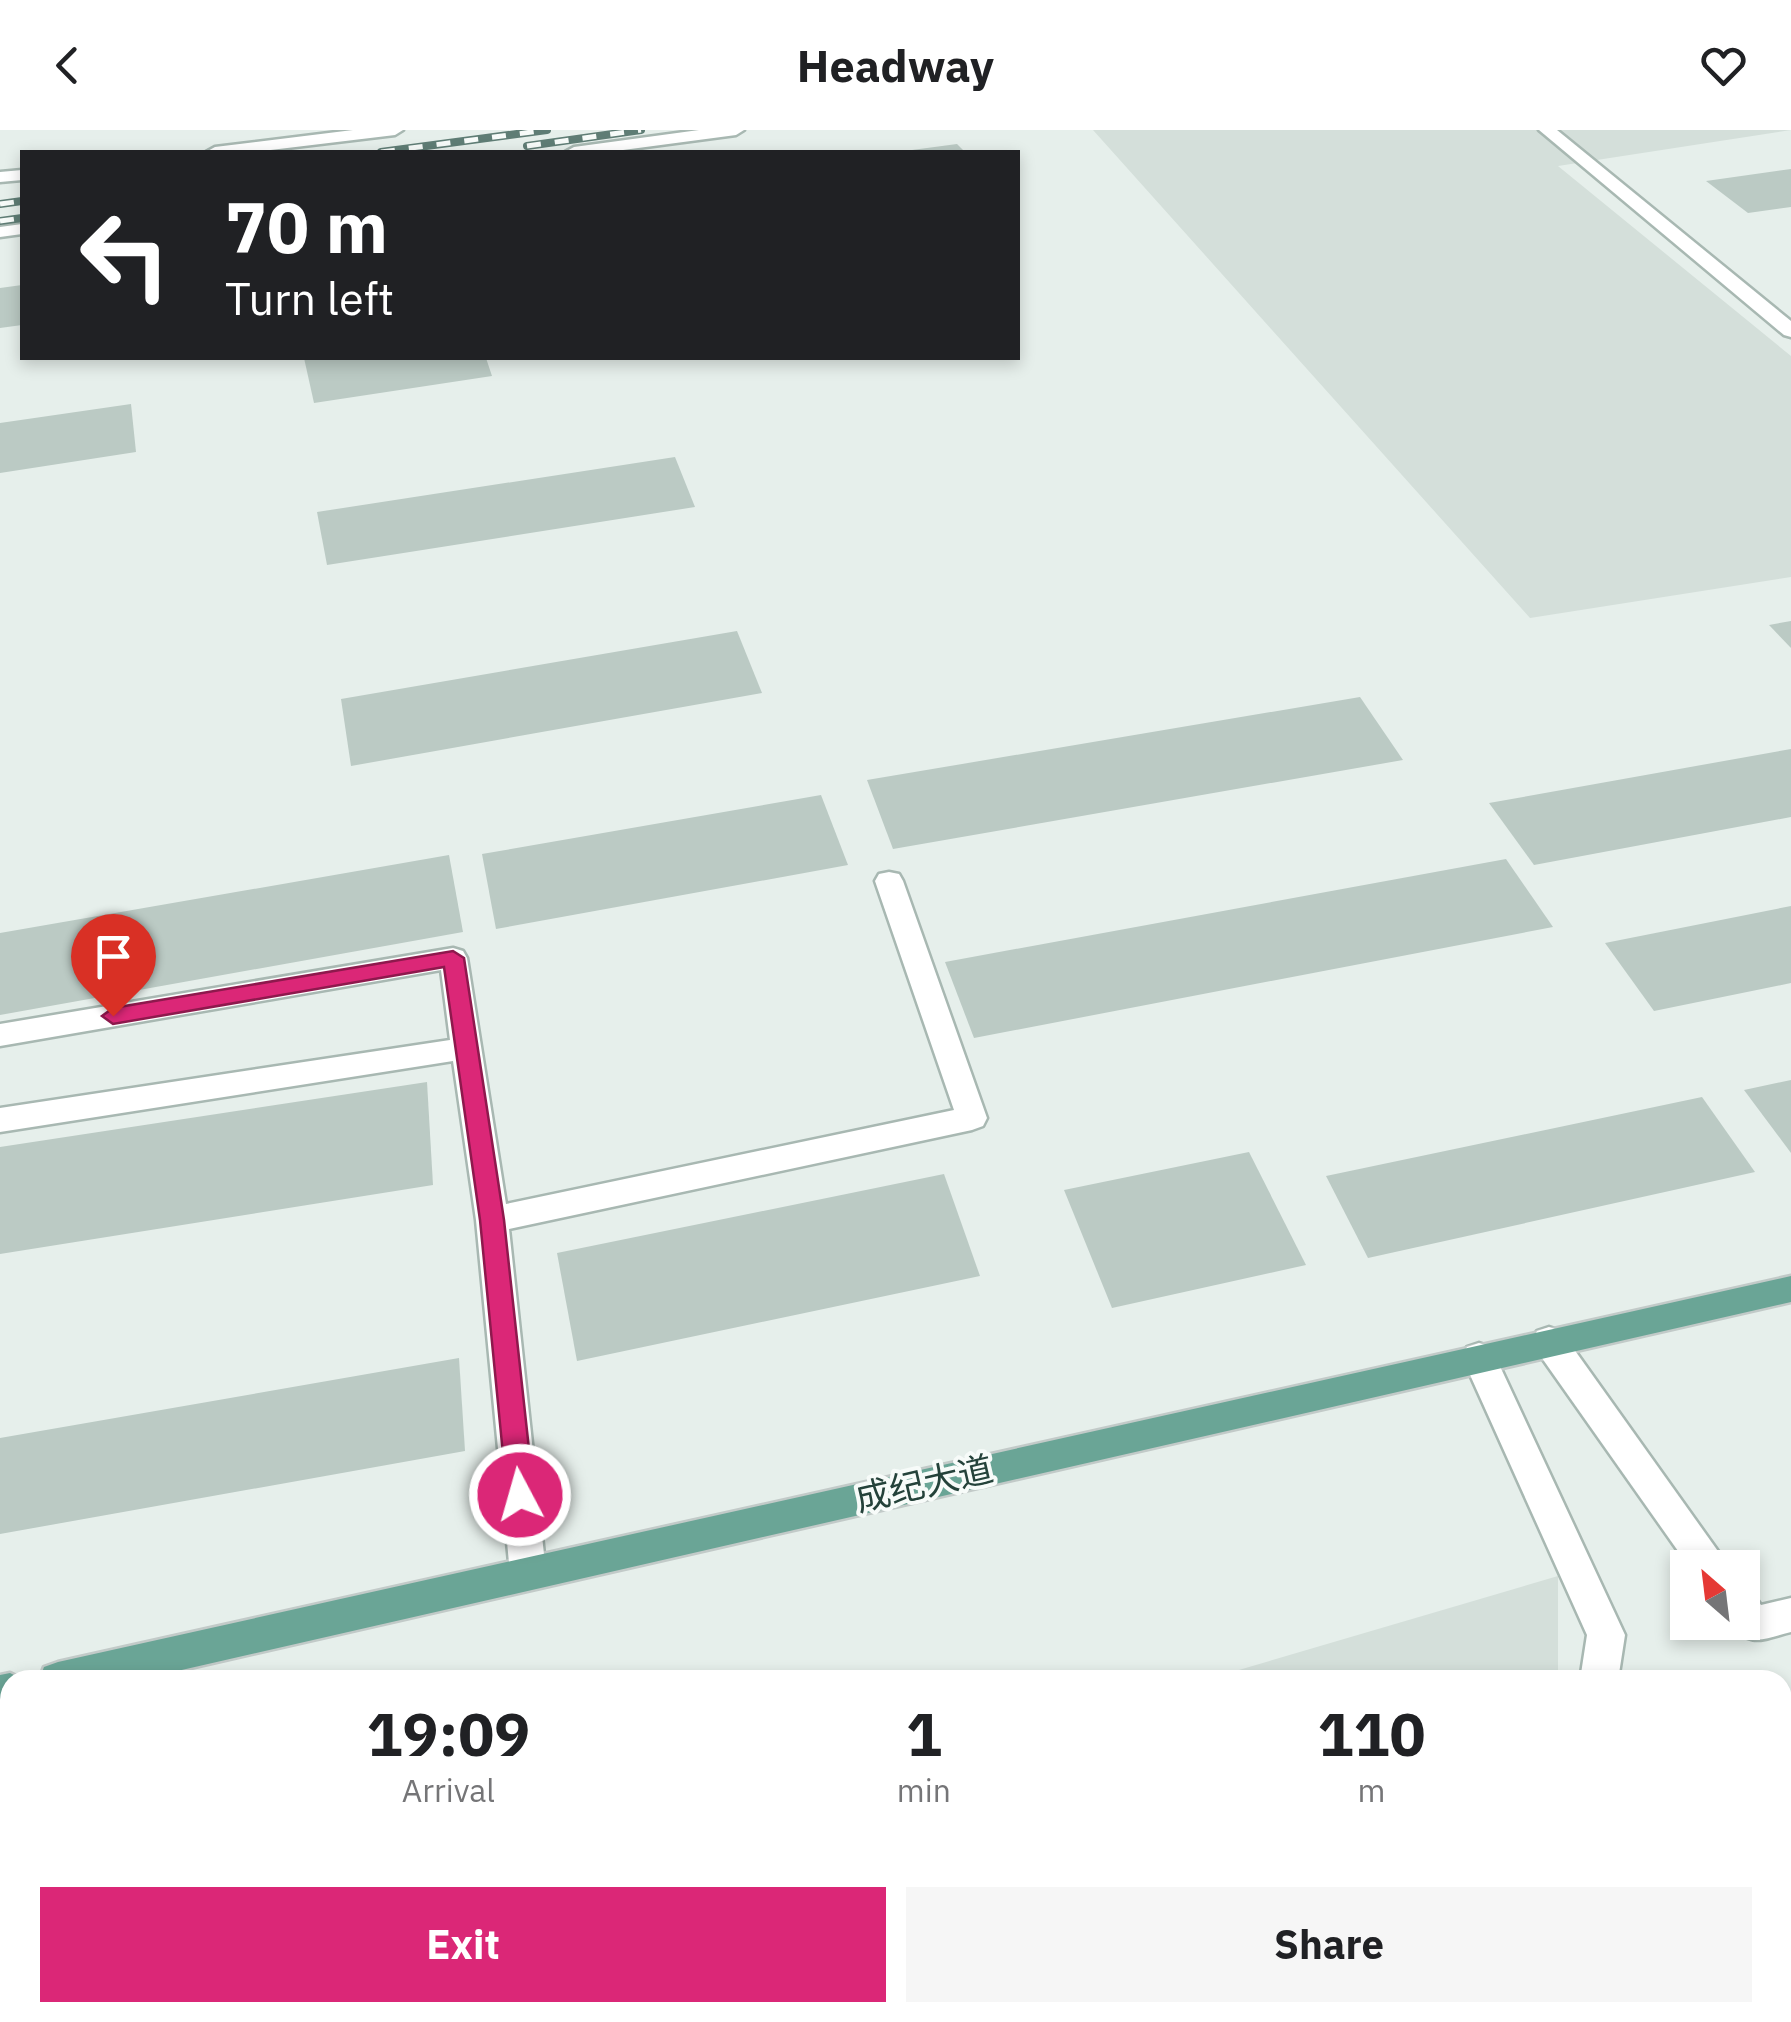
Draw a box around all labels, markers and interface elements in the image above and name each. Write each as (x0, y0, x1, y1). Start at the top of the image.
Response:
text: Headway (797, 36, 994, 94)
icon: back (40, 38, 95, 93)
icon: heart (1696, 38, 1751, 93)
text: 70 m (225, 181, 388, 272)
icon: left (60, 190, 190, 320)
text: Turn left (225, 269, 394, 327)
pin (71, 914, 156, 1017)
icon: arrive (86, 929, 141, 984)
position arrow (468, 1443, 572, 1547)
street label: 成纪大道 (851, 1445, 997, 1521)
north arrow (1670, 1550, 1760, 1640)
map controls (1670, 1550, 1760, 1640)
text: 19:09 (367, 1694, 530, 1773)
text: 1 (906, 1694, 942, 1773)
text: 110 (1317, 1694, 1425, 1773)
text: Arrival (402, 1769, 495, 1811)
text: min (897, 1769, 951, 1811)
text: m (1358, 1769, 1385, 1811)
button: Exit (40, 1887, 886, 2002)
button: Share (906, 1887, 1752, 2002)

